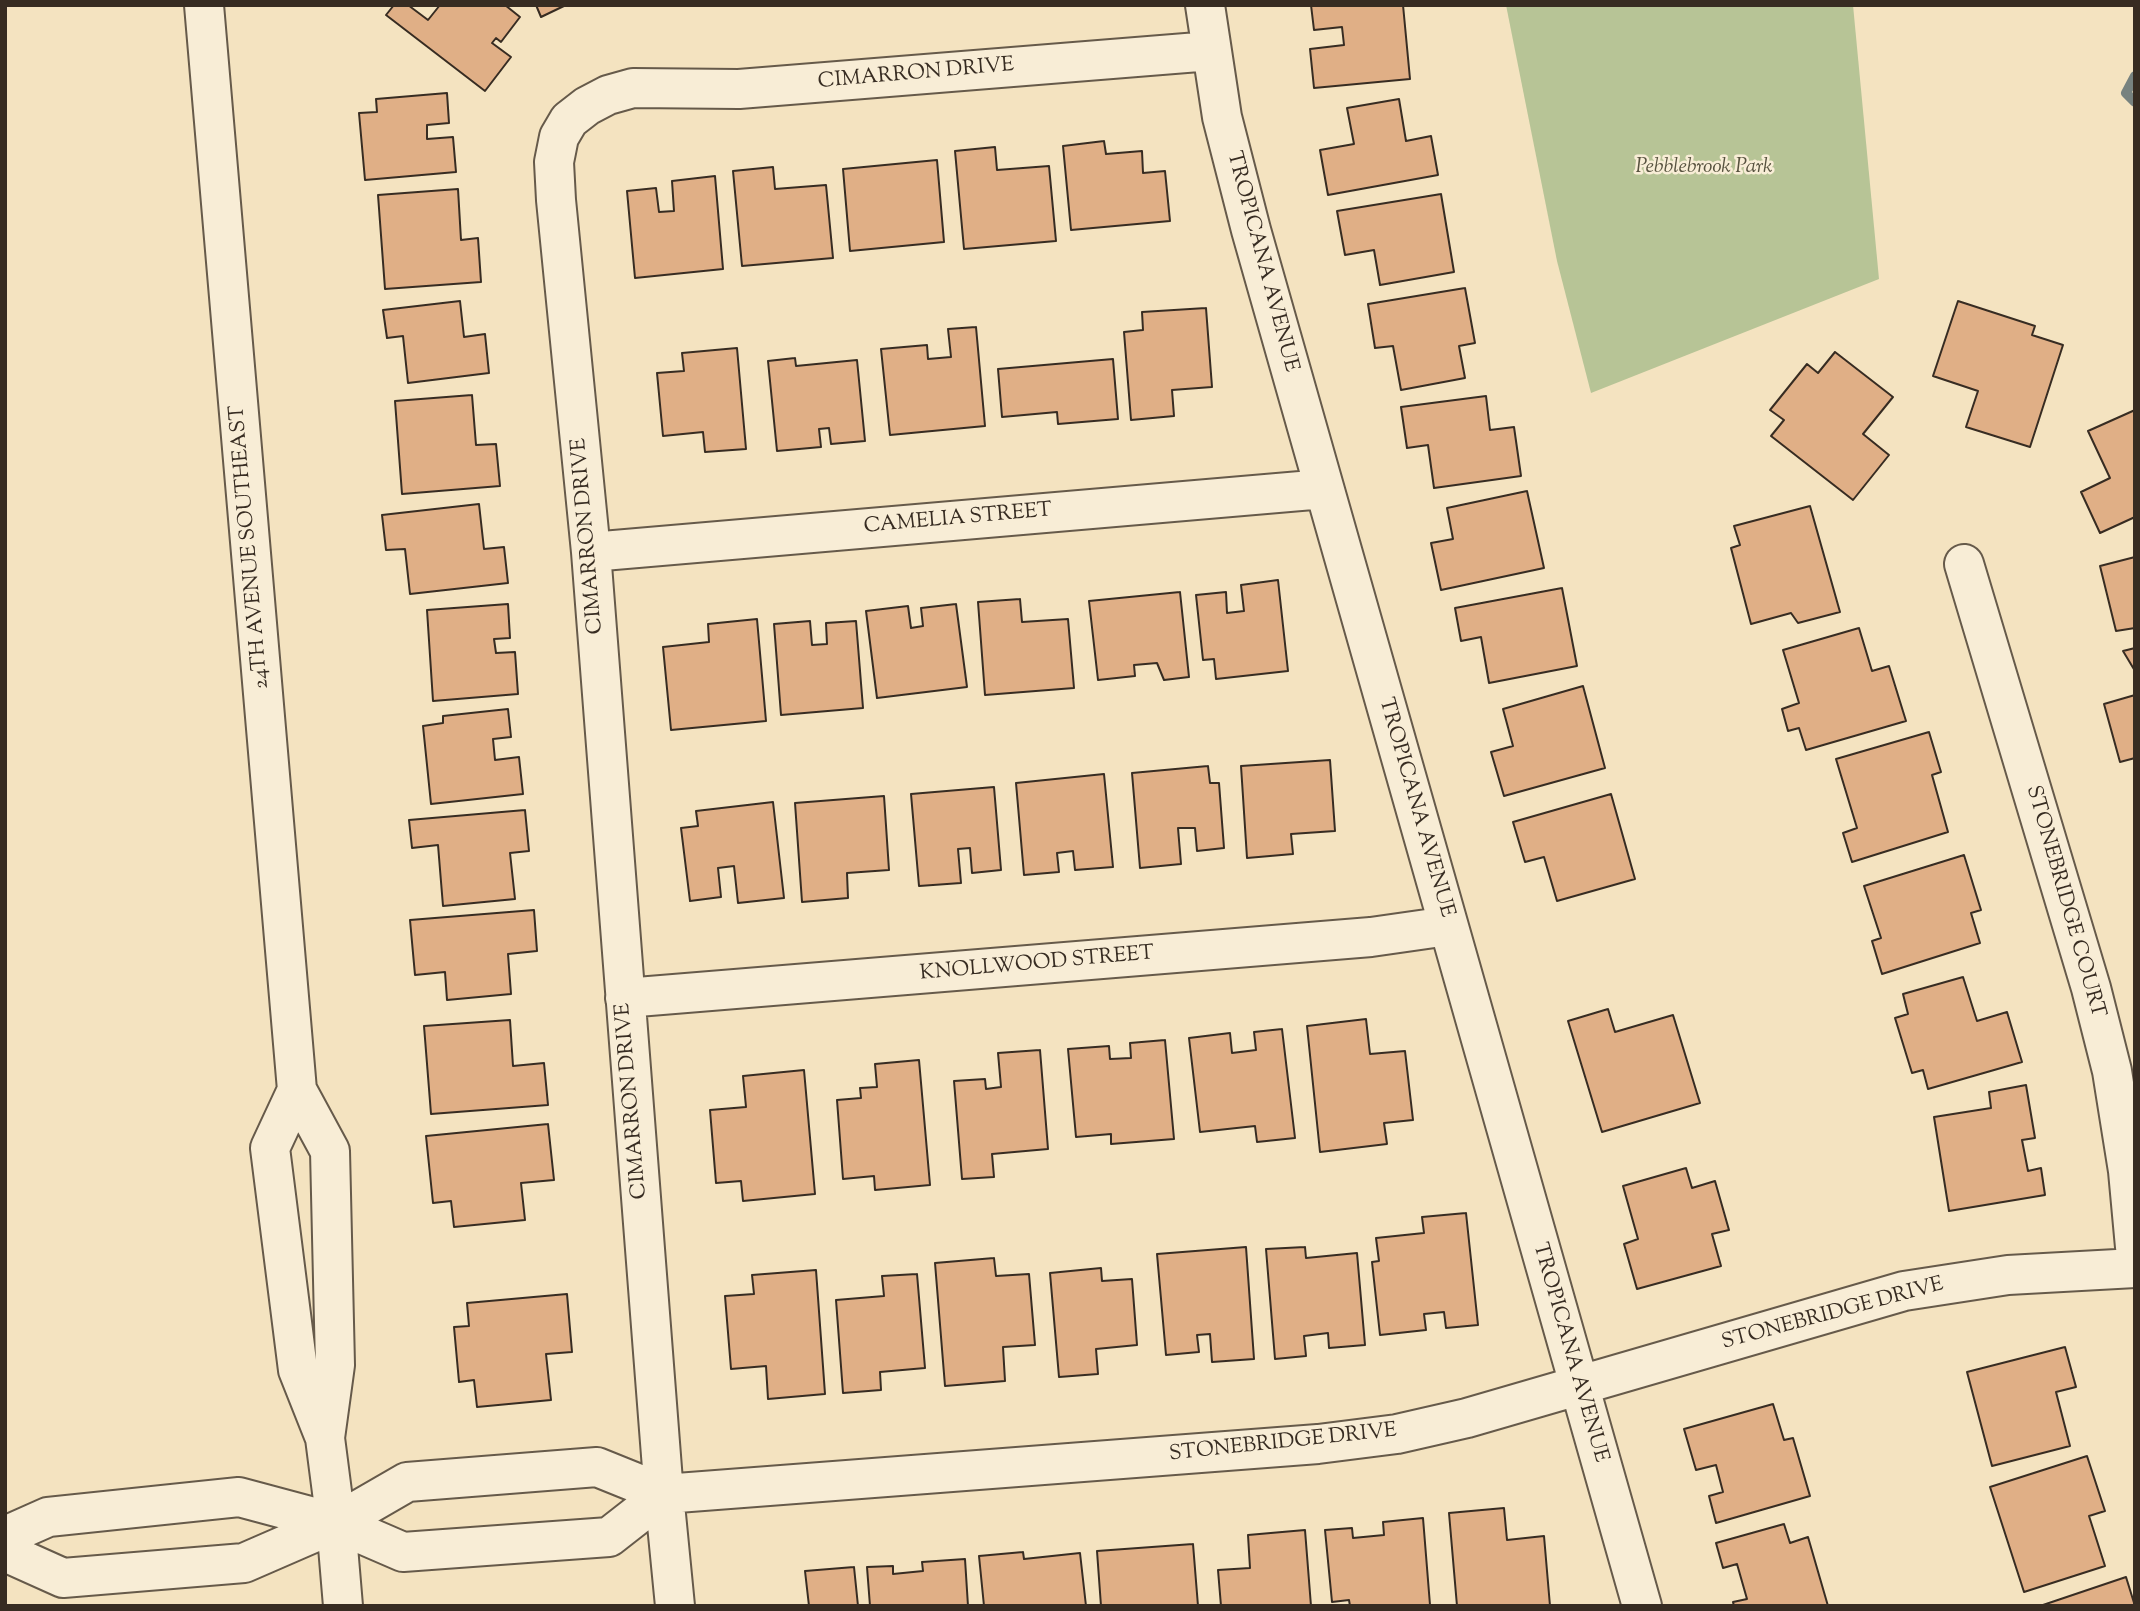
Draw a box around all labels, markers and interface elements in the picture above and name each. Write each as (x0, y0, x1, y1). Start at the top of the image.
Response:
street label: CIMARRON DRIVE (817, 54, 1015, 96)
street label: TROPICANA AVENUE (1219, 149, 1303, 375)
park label: Pebblebrook Park (1635, 155, 1773, 181)
street label: 24TH AVENUE SOUTHEAST (226, 404, 276, 690)
street label: CIMARRON DRIVE (568, 437, 610, 635)
street label: CAMELIA STREET (863, 499, 1053, 541)
street label: TROPICANA AVENUE (1372, 695, 1458, 921)
street label: STONEBRIDGE COURT (2019, 783, 2109, 1021)
street label: KNOLLWOOD STREET (919, 942, 1155, 988)
street label: CIMARRON DRIVE (612, 1002, 654, 1200)
street label: TROPICANA AVENUE (1526, 1240, 1612, 1466)
street label: STONEBRIDGE DRIVE (1719, 1273, 1947, 1357)
street label: STONEBRIDGE DRIVE (1168, 1420, 1398, 1468)

